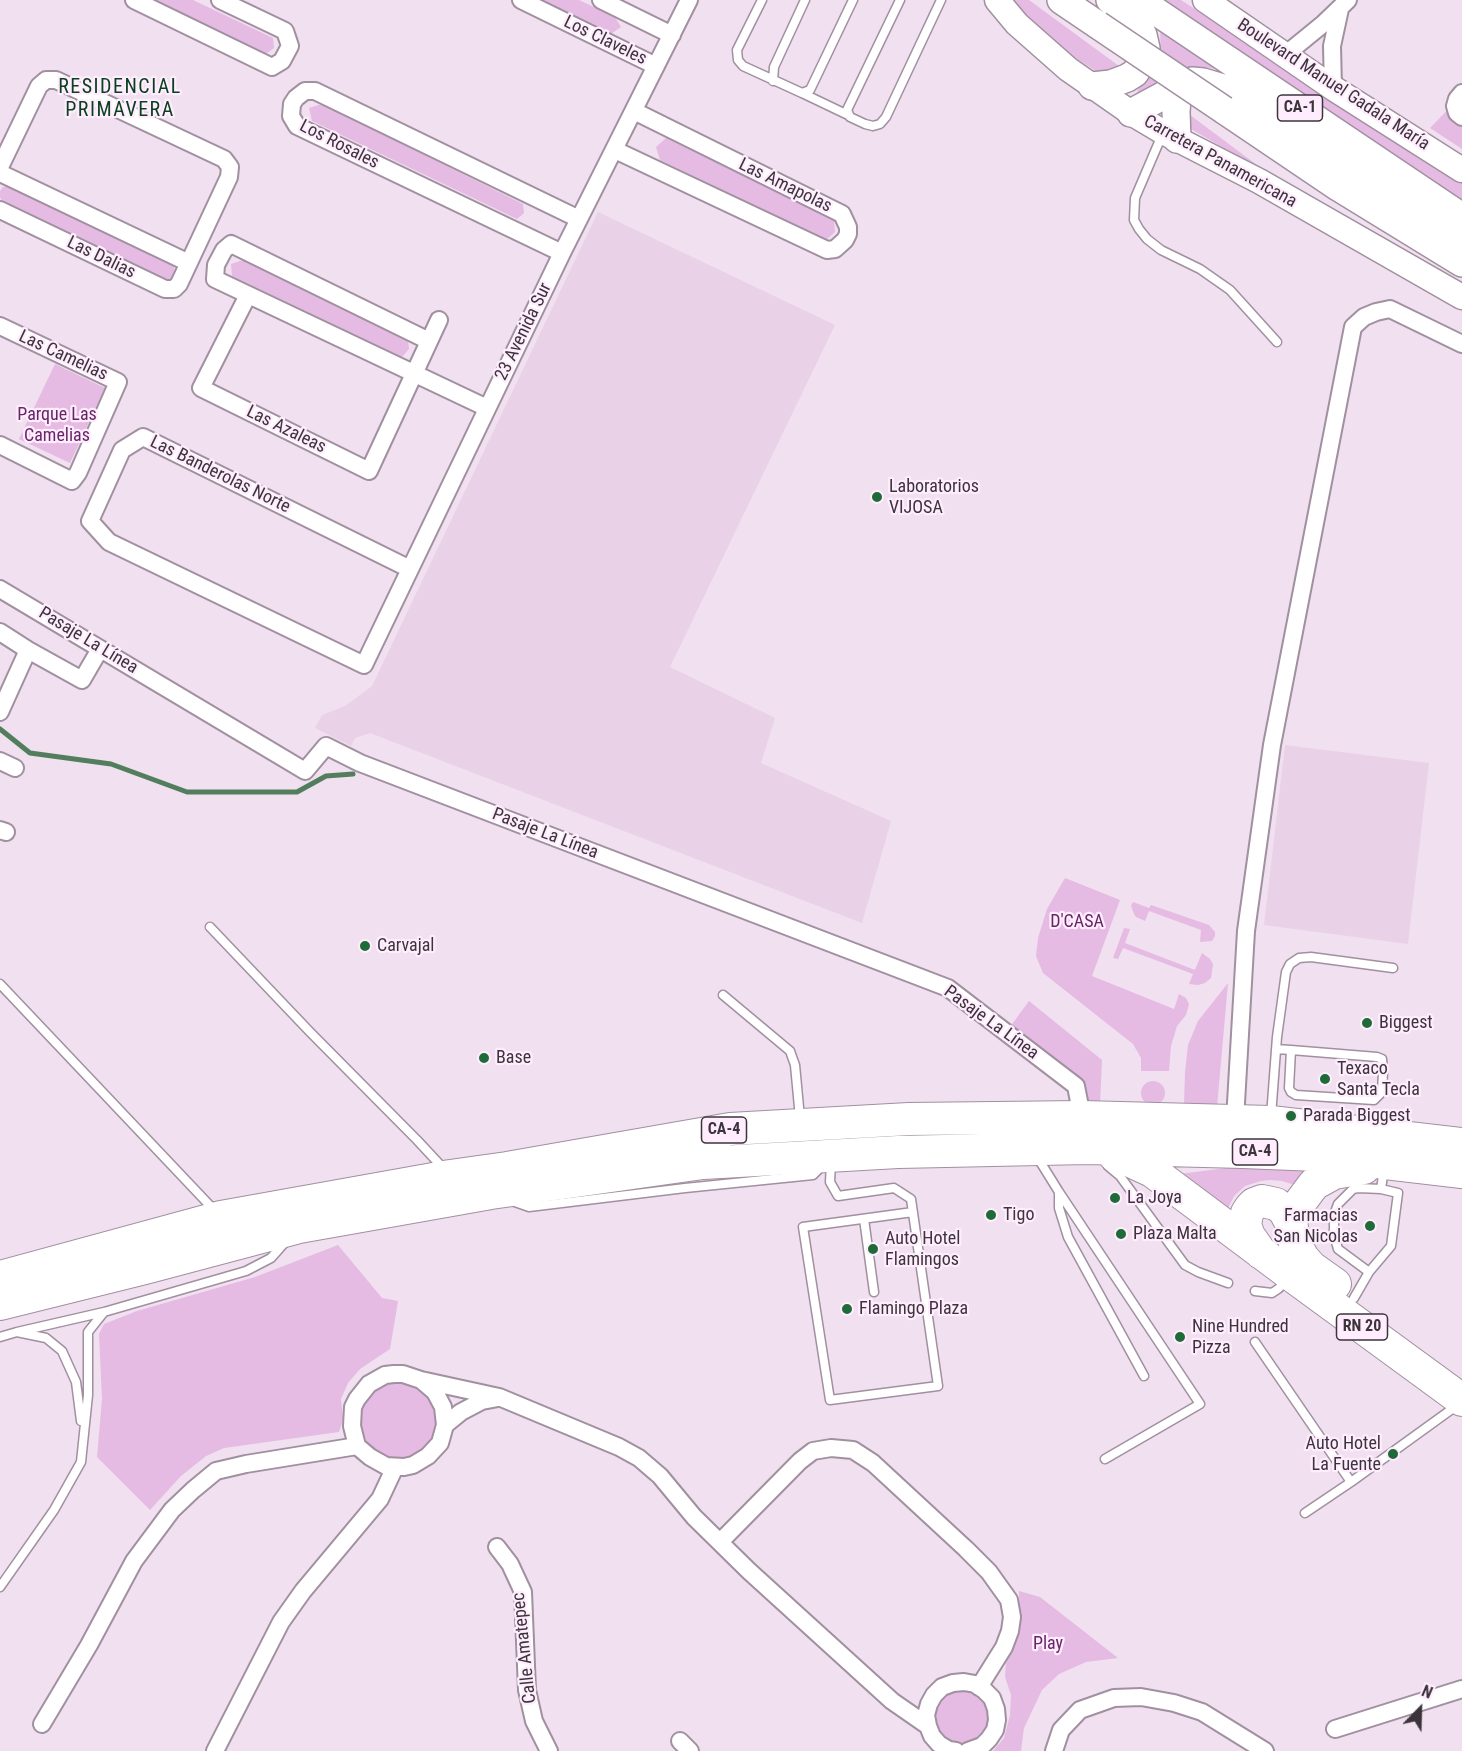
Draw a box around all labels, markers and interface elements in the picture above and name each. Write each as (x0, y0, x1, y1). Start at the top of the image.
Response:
street label: Los Claveles (560, 12, 650, 70)
street label: Boulevard Manuel Gadala María (1233, 15, 1433, 155)
district label: RESIDENCIAL PRIMAVERA (58, 76, 182, 123)
road number: CA-1 (1278, 95, 1322, 121)
street label: Carretera Panamericana (1140, 111, 1300, 213)
street label: Los Rosales (296, 116, 382, 174)
street label: Las Amapolas (735, 154, 835, 218)
street label: Las Dalias (63, 232, 139, 284)
street label: 23 Avenida Sur (491, 280, 557, 384)
street label: Las Camelias (15, 326, 111, 386)
street label: Las Azaleas (243, 401, 329, 459)
park label: Parque Las Camelias (17, 404, 97, 446)
street label: Las Banderolas Norte (146, 432, 294, 518)
place label: Laboratorios VIJOSA (889, 476, 979, 518)
marker: Laboratorios VIJOSA (870, 490, 884, 504)
street label: Pasaje La Línea (35, 603, 141, 679)
street label: Pasaje La Línea (489, 804, 601, 864)
park label: D'CASA (1050, 911, 1104, 933)
place label: Carvajal (377, 935, 434, 957)
marker: Carvajal (358, 939, 372, 953)
street label: Pasaje La Línea (939, 981, 1043, 1065)
place label: Biggest (1379, 1012, 1433, 1034)
marker: Biggest (1360, 1016, 1374, 1030)
place label: Base (496, 1047, 531, 1069)
marker: Base (477, 1051, 491, 1065)
place label: Texaco Santa Tecla (1337, 1058, 1420, 1100)
marker: Texaco Santa Tecla (1318, 1072, 1332, 1086)
place label: Parada Biggest (1303, 1105, 1411, 1127)
marker: Parada Biggest (1284, 1109, 1298, 1123)
road number: CA-4 (702, 1117, 746, 1143)
road number: CA-4 (1232, 1139, 1278, 1165)
place label: La Joya (1127, 1187, 1182, 1209)
marker: La Joya (1108, 1191, 1122, 1205)
place label: Tigo (1003, 1204, 1034, 1226)
place label: Farmacias San Nicolas (1274, 1205, 1358, 1248)
marker: Tigo (984, 1208, 998, 1222)
marker: Farmacias San Nicolas (1363, 1219, 1377, 1233)
place label: Plaza Malta (1133, 1223, 1217, 1245)
marker: Plaza Malta (1114, 1227, 1128, 1241)
place label: Auto Hotel Flamingos (885, 1228, 960, 1270)
marker: Auto Hotel Flamingos (866, 1242, 880, 1256)
place label: Flamingo Plaza (859, 1298, 968, 1320)
marker: Flamingo Plaza (840, 1302, 854, 1316)
road number: RN 20 (1336, 1314, 1388, 1340)
place label: Nine Hundred Pizza (1192, 1316, 1289, 1358)
marker: Nine Hundred Pizza (1173, 1330, 1187, 1344)
place label: Auto Hotel La Fuente (1306, 1433, 1381, 1476)
marker: Auto Hotel La Fuente (1386, 1447, 1400, 1461)
street label: Calle Amatepec (508, 1591, 542, 1705)
park label: Play (1033, 1633, 1063, 1655)
north arrow (1390, 1679, 1450, 1739)
text: N (1419, 1681, 1435, 1703)

